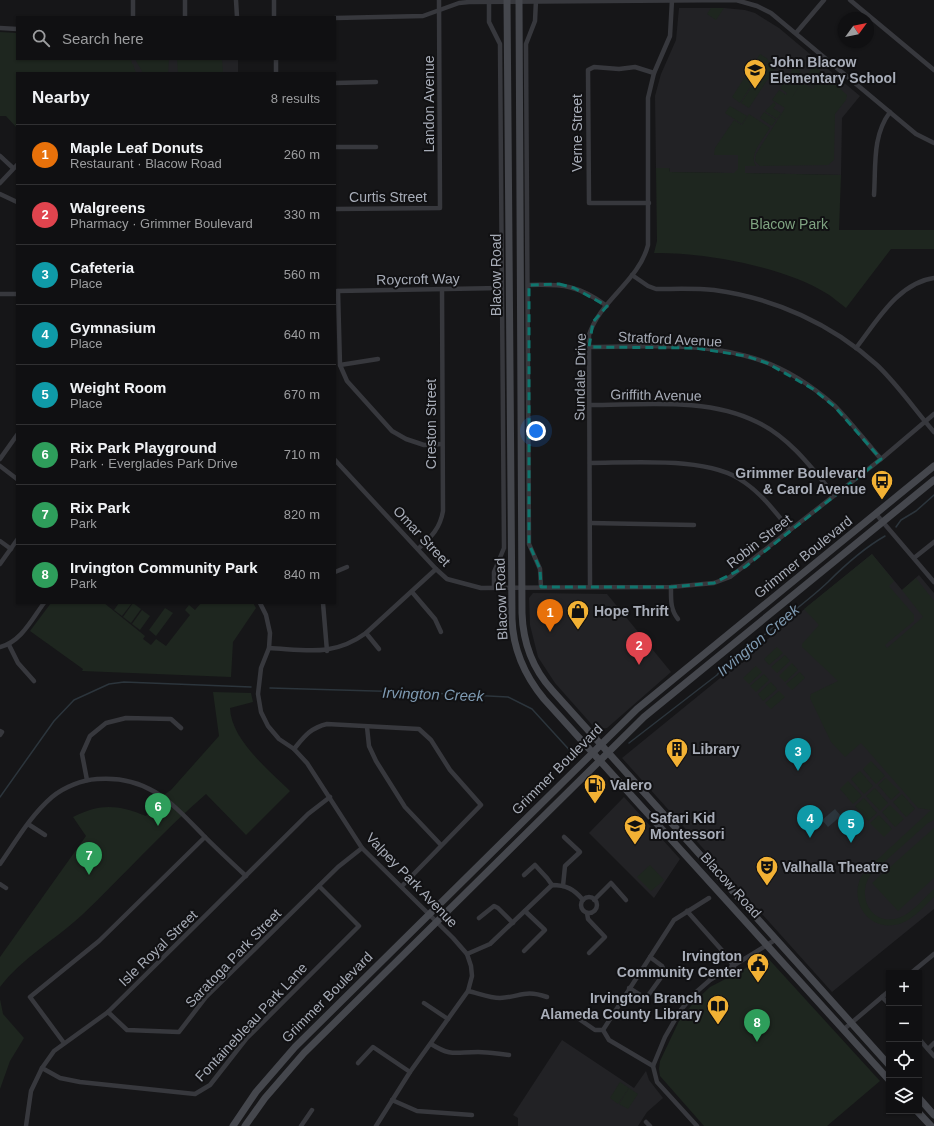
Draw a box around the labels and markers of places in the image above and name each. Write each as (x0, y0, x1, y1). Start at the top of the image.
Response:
place label: John Blacow Elementary School (770, 54, 896, 86)
school or university icon: John Blacow Elementary School (742, 57, 768, 90)
place label: Grimmer Boulevard & Carol Avenue (735, 465, 866, 497)
bus stop icon: Grimmer Boulevard & Carol Avenue (869, 468, 895, 501)
shop icon: Hope Thrift (565, 598, 591, 631)
pin: 1 (537, 599, 563, 632)
place label: Hope Thrift (594, 603, 669, 619)
pin: 2 (626, 632, 652, 665)
building icon: Library (664, 736, 690, 769)
pin: 3 (785, 738, 811, 771)
place label: Library (692, 741, 740, 757)
fuel station icon: Valero (582, 772, 608, 805)
place label: Valero (610, 777, 652, 793)
pin: 6 (145, 793, 171, 826)
pin: 4 (797, 805, 823, 838)
place label: Safari Kid Montessori (650, 810, 725, 842)
pin: 5 (838, 810, 864, 843)
school or university icon: Safari Kid Montessori (622, 813, 648, 846)
pin: 7 (76, 842, 102, 875)
theatre icon: Valhalla Theatre (754, 854, 780, 887)
place label: Valhalla Theatre (782, 859, 889, 875)
place label: Irvington Community Center (617, 948, 743, 980)
public building icon: Irvington Community Center (745, 951, 771, 984)
place label: Irvington Branch Alameda County Library (540, 990, 702, 1022)
library icon: Irvington Branch Alameda County Library (705, 993, 731, 1026)
pin: 8 (744, 1009, 770, 1042)

